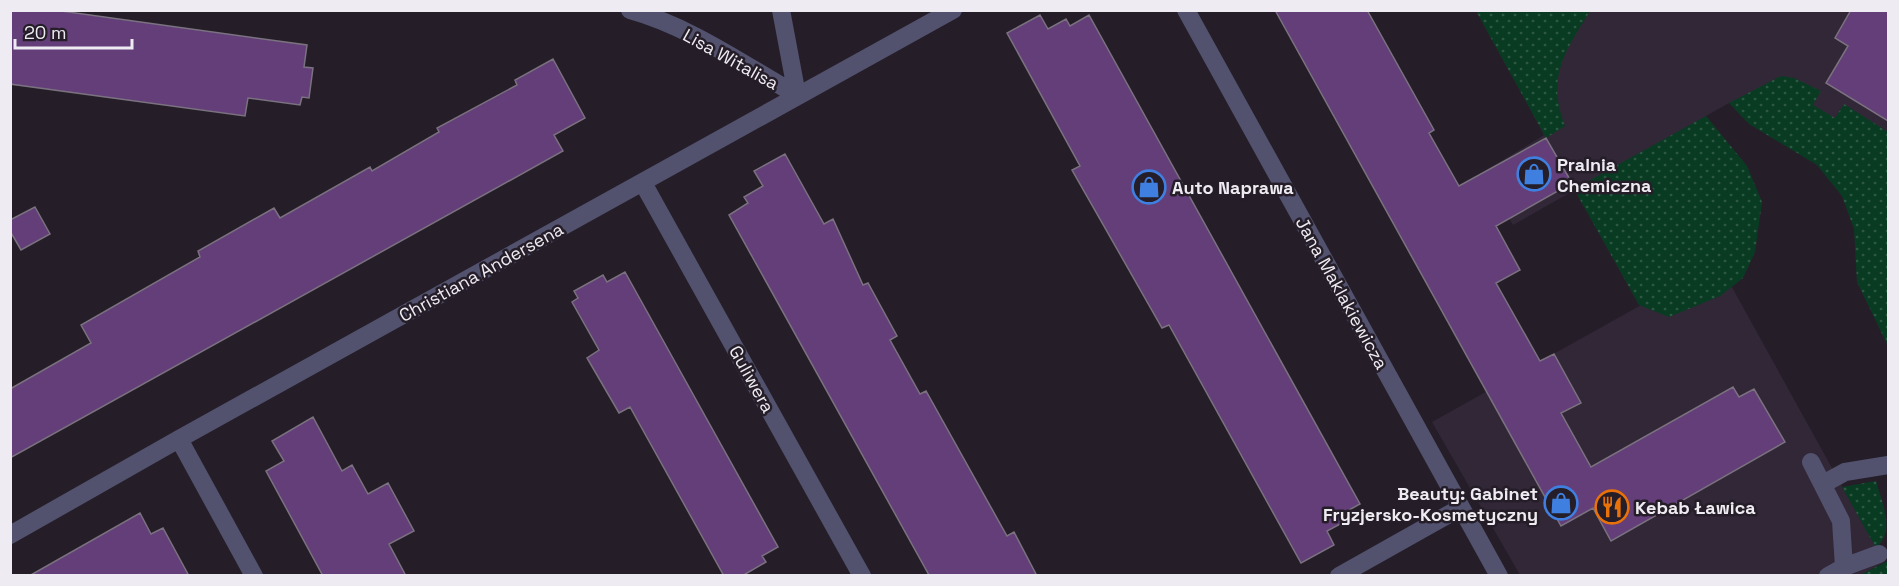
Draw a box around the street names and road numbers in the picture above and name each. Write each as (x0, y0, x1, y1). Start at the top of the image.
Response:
street label: Lisa Witalisa (679, 23, 783, 95)
street label: Jana Maklakiewicza (1291, 213, 1393, 373)
street label: Christiana Andersena (395, 217, 567, 327)
street label: Guliwera (724, 341, 780, 417)

